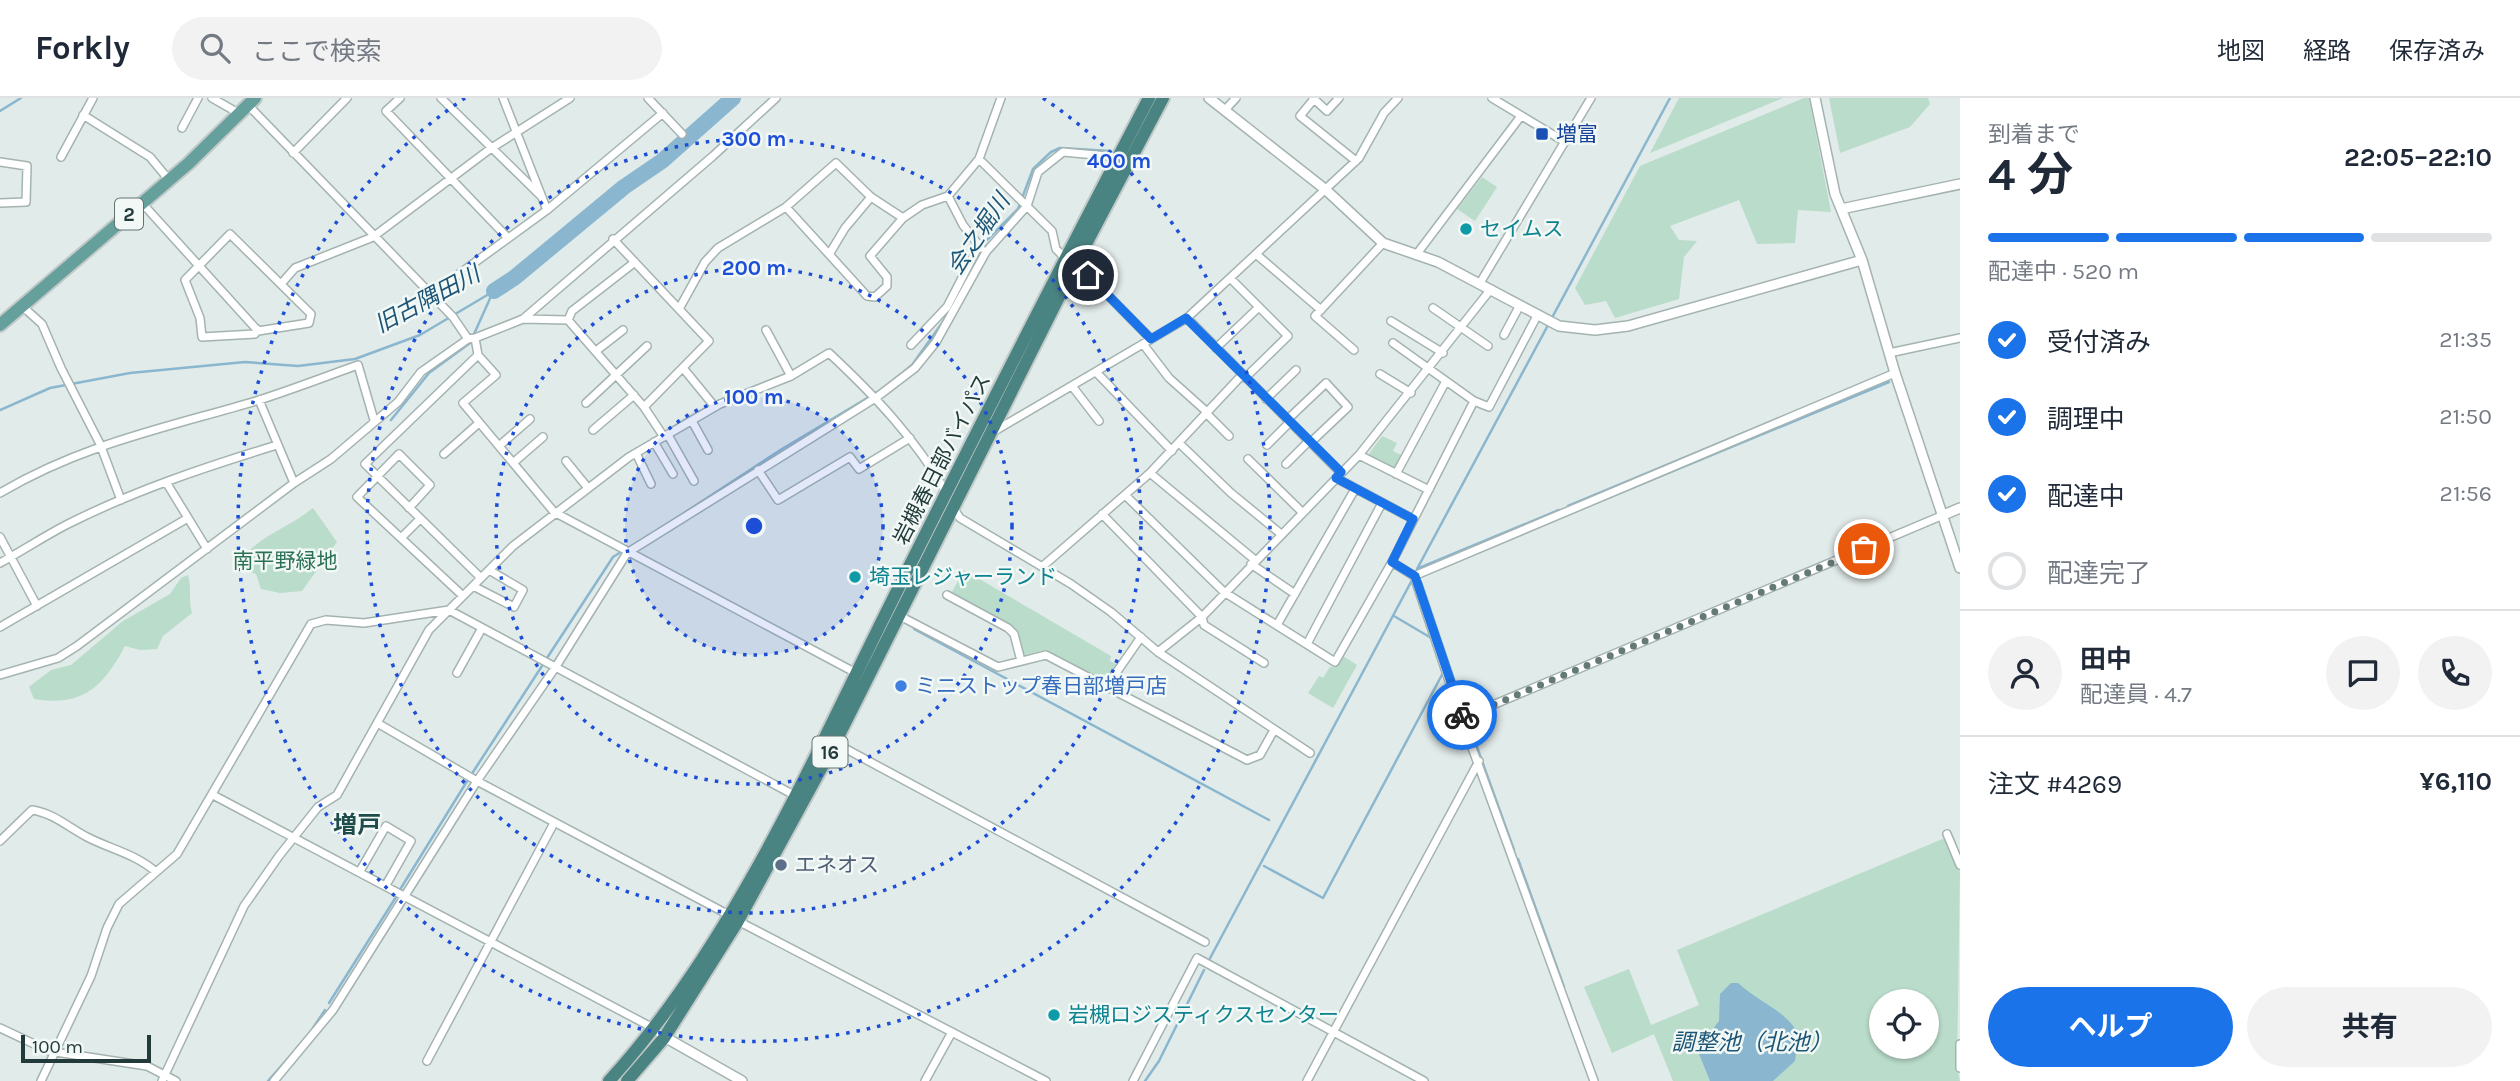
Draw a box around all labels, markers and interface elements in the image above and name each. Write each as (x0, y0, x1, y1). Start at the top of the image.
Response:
search box (172, 17, 662, 80)
text: Forkly (35, 29, 130, 67)
icon: search (196, 29, 234, 67)
text: ここで検索 (252, 36, 382, 67)
text: 地図 (2217, 37, 2265, 65)
text: 経路 (2303, 37, 2351, 65)
text: 保存済み (2389, 37, 2485, 65)
text: 到着まで (1988, 121, 2080, 148)
place label: 増富 (1556, 122, 1598, 146)
marker: 増富 (1534, 126, 1550, 142)
text: 300 m (722, 127, 786, 151)
text: 22:05–22:10 (2344, 142, 2492, 173)
text: 4 分 (1988, 148, 2073, 202)
text: 400 m (1087, 149, 1151, 173)
water label: 会之堀川 (941, 186, 1017, 280)
road number: 2 (115, 198, 143, 230)
place label: セイムス (1480, 217, 1564, 241)
marker: セイムス (1458, 221, 1474, 237)
pin (1058, 245, 1118, 305)
text: 200 m (722, 256, 786, 280)
icon: home (1069, 256, 1107, 294)
text: 配達中 · 520 m (1988, 258, 2139, 285)
water label: 旧古隅田川 (370, 259, 487, 338)
icon: check (1988, 321, 2026, 359)
text: 21:35 (2439, 326, 2492, 353)
text: 受付済み (2047, 327, 2151, 358)
street label: 岩槻春日部バイパス (888, 370, 996, 548)
text: 100 m (724, 385, 784, 409)
icon: check (1988, 398, 2026, 436)
text: 21:50 (2439, 403, 2492, 430)
text: 調理中 (2047, 404, 2125, 435)
icon: check (1988, 475, 2026, 513)
text: 21:56 (2440, 480, 2492, 507)
text: 配達中 (2047, 481, 2125, 512)
centre of rings (742, 514, 766, 538)
pin (1834, 519, 1894, 579)
icon: bag (1845, 530, 1883, 568)
park label: 南平野緑地 (233, 549, 338, 573)
text: 配達完了 (2047, 558, 2151, 589)
place label: 埼玉レジャーランド (869, 565, 1057, 589)
marker: 埼玉レジャーランド (847, 569, 863, 585)
button: person (1988, 636, 2062, 710)
button: chat (2326, 636, 2400, 710)
button: phone (2418, 636, 2492, 710)
text: 田中 (2080, 644, 2132, 675)
place label: ミニストップ春日部増戸店 (915, 674, 1167, 698)
marker: ミニストップ春日部増戸店 (893, 678, 909, 694)
courier (1427, 680, 1497, 750)
text: 配達員 · 4.7 (2080, 681, 2192, 708)
icon: bike (1443, 696, 1481, 734)
road number: 16 (812, 736, 848, 768)
text: ¥6,110 (2419, 766, 2492, 797)
text: 注文 #4269 (1988, 769, 2122, 800)
district label: 増戸 (333, 811, 381, 839)
place label: エネオス (795, 853, 879, 877)
marker: エネオス (773, 857, 789, 873)
button: ヘルプ (1988, 987, 2233, 1067)
button: 共有 (2247, 987, 2492, 1067)
map controls (1869, 989, 1939, 1059)
button: locate (1869, 989, 1939, 1059)
place label: 岩槻ロジスティクスセンター (1068, 1003, 1339, 1027)
marker: 岩槻ロジスティクスセンター (1046, 1007, 1062, 1023)
water label: 調整池（北池） (1672, 1029, 1833, 1056)
scale bar (21, 1032, 150, 1064)
text: 100 m (32, 1036, 83, 1058)

